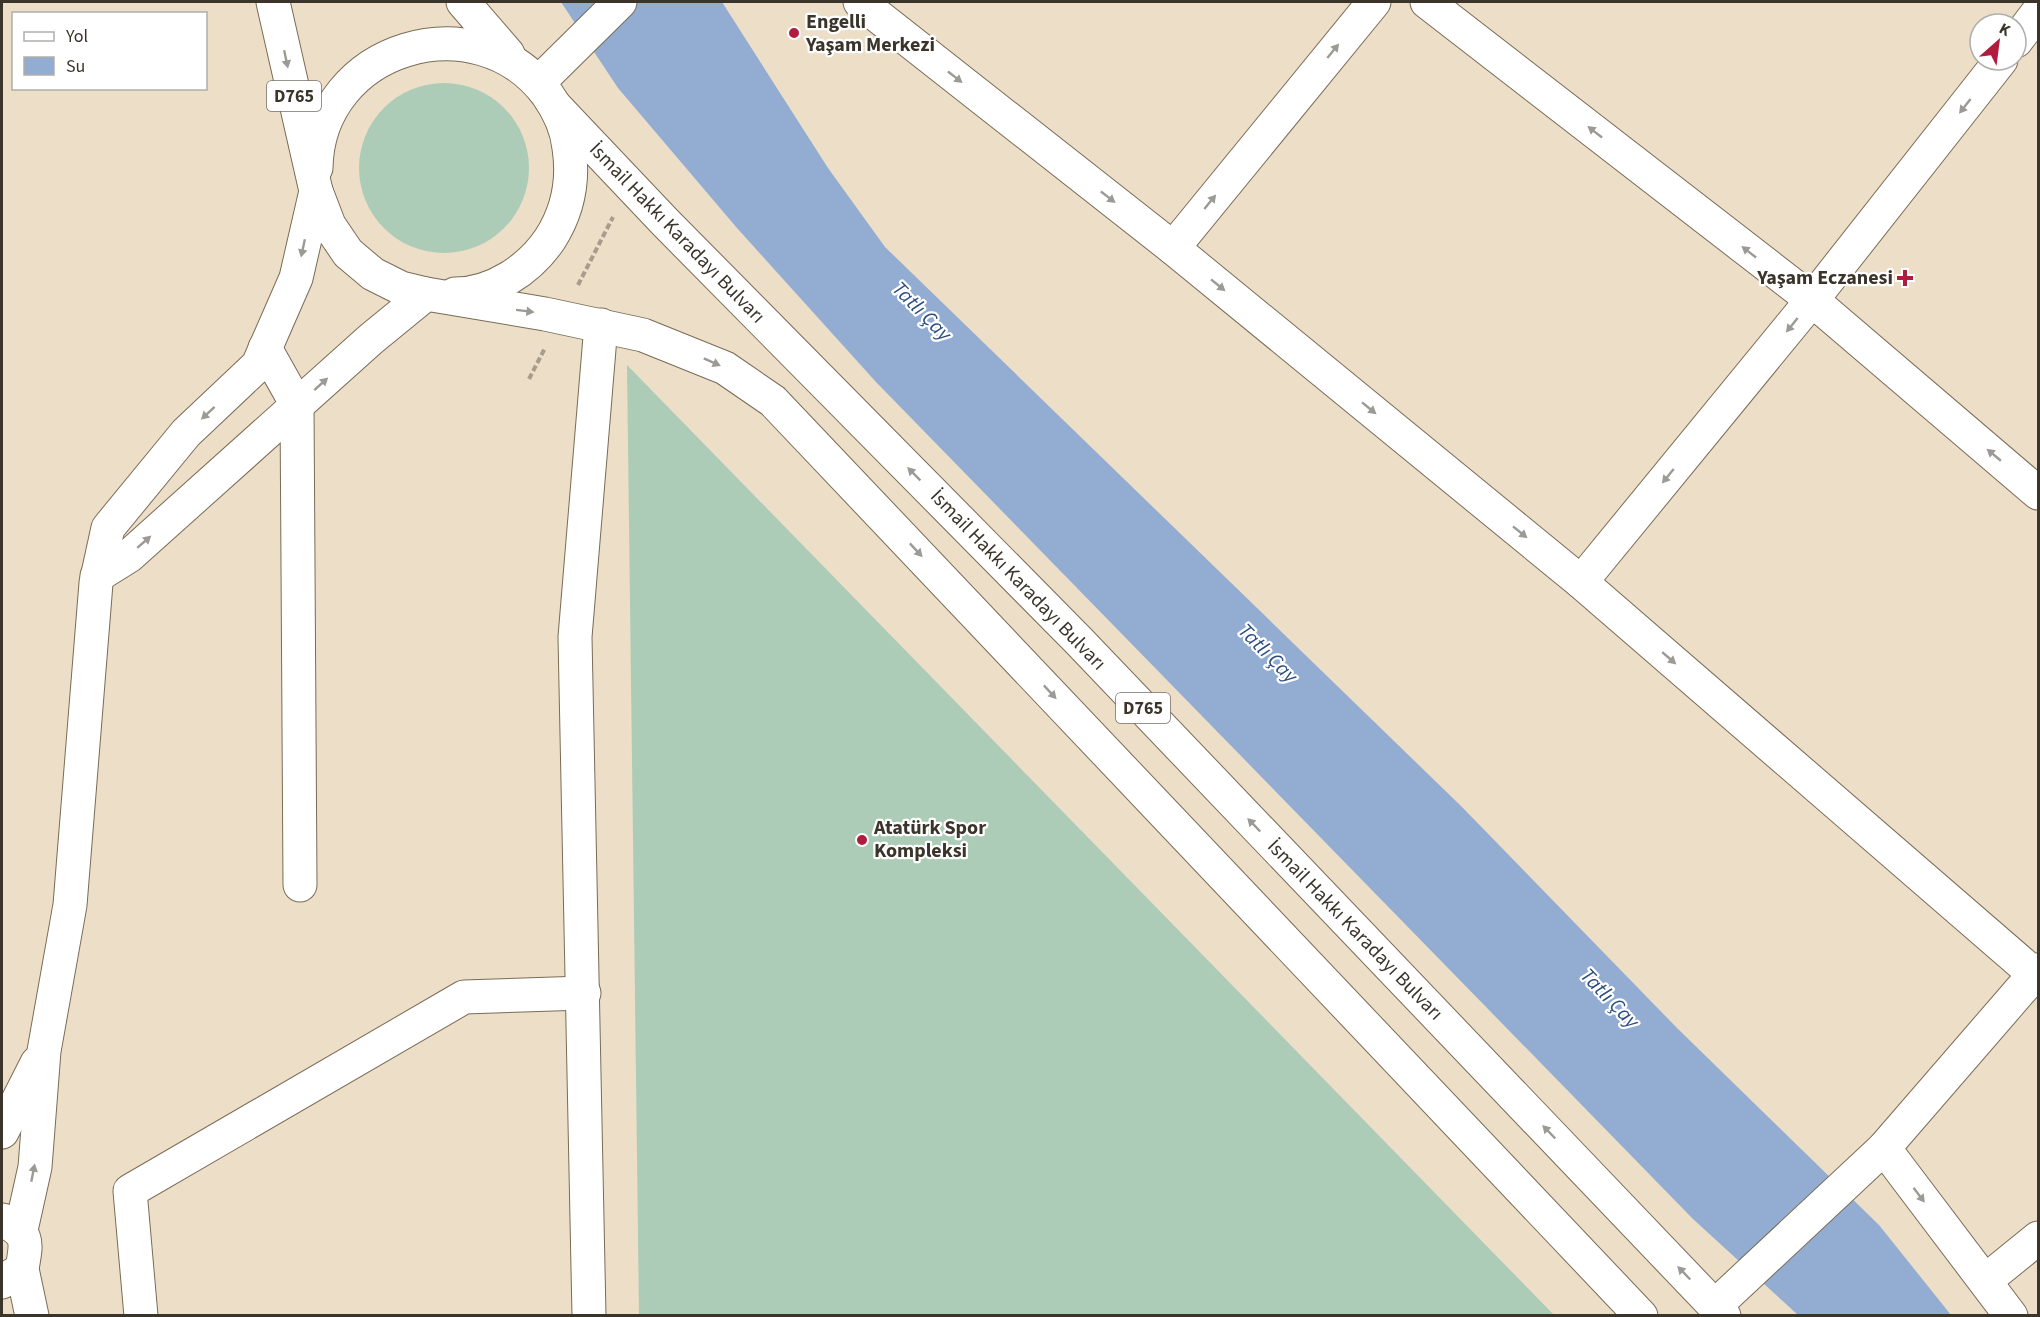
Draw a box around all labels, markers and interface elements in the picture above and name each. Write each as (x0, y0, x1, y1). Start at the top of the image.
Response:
place label: Engelli Yaşam Merkezi (805, 8, 935, 59)
legend (12, 12, 207, 90)
north arrow (1968, 12, 2028, 72)
text: K (1995, 18, 2014, 42)
text: Yol (65, 24, 88, 49)
marker: Engelli Yaşam Merkezi (787, 26, 801, 40)
one-way arrow (1326, 44, 1339, 59)
one-way arrow (282, 49, 291, 68)
text: Su (66, 54, 85, 79)
one-way arrow (947, 70, 963, 83)
road number: D765 (267, 81, 321, 111)
one-way arrow (1958, 98, 1971, 114)
one-way arrow (1588, 127, 1603, 139)
street label: İsmail Hakkı Karadayı Bulvarı (583, 136, 771, 330)
one-way arrow (1101, 191, 1116, 203)
one-way arrow (1203, 195, 1216, 210)
one-way arrow (298, 239, 307, 258)
one-way arrow (1742, 246, 1757, 258)
place label: Yaşam Eczanesi (1756, 264, 1893, 292)
marker: Yaşam Eczanesi (1898, 271, 1912, 285)
water label: Tatlı Çay (885, 274, 960, 349)
one-way arrow (1210, 278, 1226, 291)
one-way arrow (515, 307, 534, 316)
one-way arrow (1786, 317, 1799, 332)
one-way arrow (703, 358, 721, 367)
one-way arrow (313, 378, 328, 391)
one-way arrow (1361, 402, 1377, 415)
one-way arrow (201, 405, 215, 419)
one-way arrow (1987, 449, 2002, 462)
one-way arrow (907, 467, 921, 481)
one-way arrow (1662, 468, 1675, 483)
street label: İsmail Hakkı Karadayı Bulvarı (924, 483, 1112, 677)
one-way arrow (1512, 525, 1528, 538)
one-way arrow (136, 536, 151, 549)
one-way arrow (908, 543, 922, 557)
water label: Tatlı Çay (1231, 616, 1306, 691)
one-way arrow (1661, 651, 1676, 664)
one-way arrow (1043, 684, 1057, 699)
road number: D765 (1116, 693, 1170, 723)
place label: Atatürk Spor Kompleksi (873, 814, 986, 865)
one-way arrow (1248, 818, 1262, 832)
marker: Atatürk Spor Kompleksi (855, 833, 869, 847)
street label: İsmail Hakkı Karadayı Bulvarı (1261, 833, 1449, 1027)
water label: Tatlı Çay (1574, 961, 1648, 1036)
one-way arrow (1542, 1125, 1556, 1140)
one-way arrow (29, 1163, 38, 1182)
one-way arrow (1913, 1187, 1926, 1203)
one-way arrow (1677, 1266, 1691, 1281)

